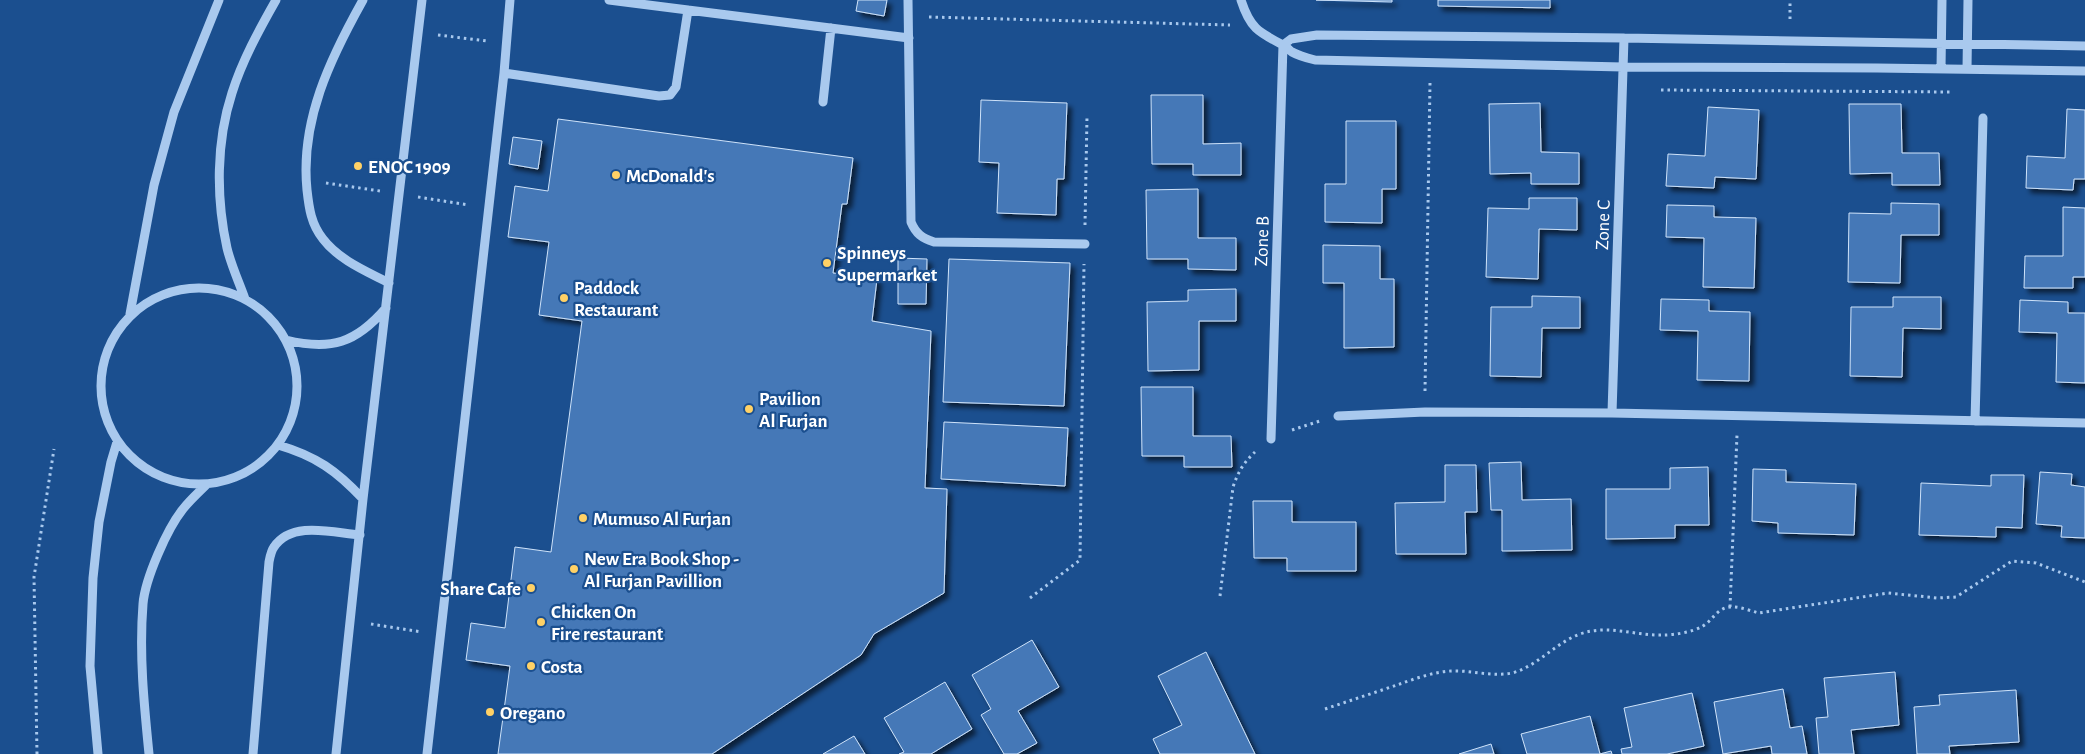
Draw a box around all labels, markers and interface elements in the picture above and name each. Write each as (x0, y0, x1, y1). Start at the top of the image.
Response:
place label: ENOC 1909 (368, 158, 451, 177)
marker: ENOC 1909 (352, 160, 364, 172)
place label: McDonald's (626, 167, 715, 186)
marker: McDonald's (610, 169, 622, 181)
street label: Zone C (1593, 200, 1614, 250)
street label: Zone B (1252, 215, 1273, 267)
place label: Spinneys Supermarket (837, 244, 938, 285)
marker: Spinneys Supermarket (821, 257, 833, 269)
place label: Paddock Restaurant (574, 279, 659, 320)
marker: Paddock Restaurant (558, 292, 570, 304)
place label: Pavilion Al Furjan (759, 390, 828, 431)
marker: Pavilion Al Furjan (743, 403, 755, 415)
place label: Mumuso Al Furjan (593, 510, 731, 529)
marker: Mumuso Al Furjan (577, 512, 589, 524)
place label: New Era Book Shop - Al Furjan Pavillion (584, 550, 739, 591)
marker: New Era Book Shop - Al Furjan Pavillion (568, 563, 580, 575)
place label: Share Cafe (440, 580, 521, 599)
marker: Share Cafe (525, 582, 537, 594)
place label: Chicken On Fire restaurant (551, 603, 664, 644)
marker: Chicken On Fire restaurant (535, 616, 547, 628)
place label: Costa (541, 658, 583, 677)
marker: Costa (525, 660, 537, 672)
place label: Oregano (500, 704, 565, 723)
marker: Oregano (484, 706, 496, 718)

